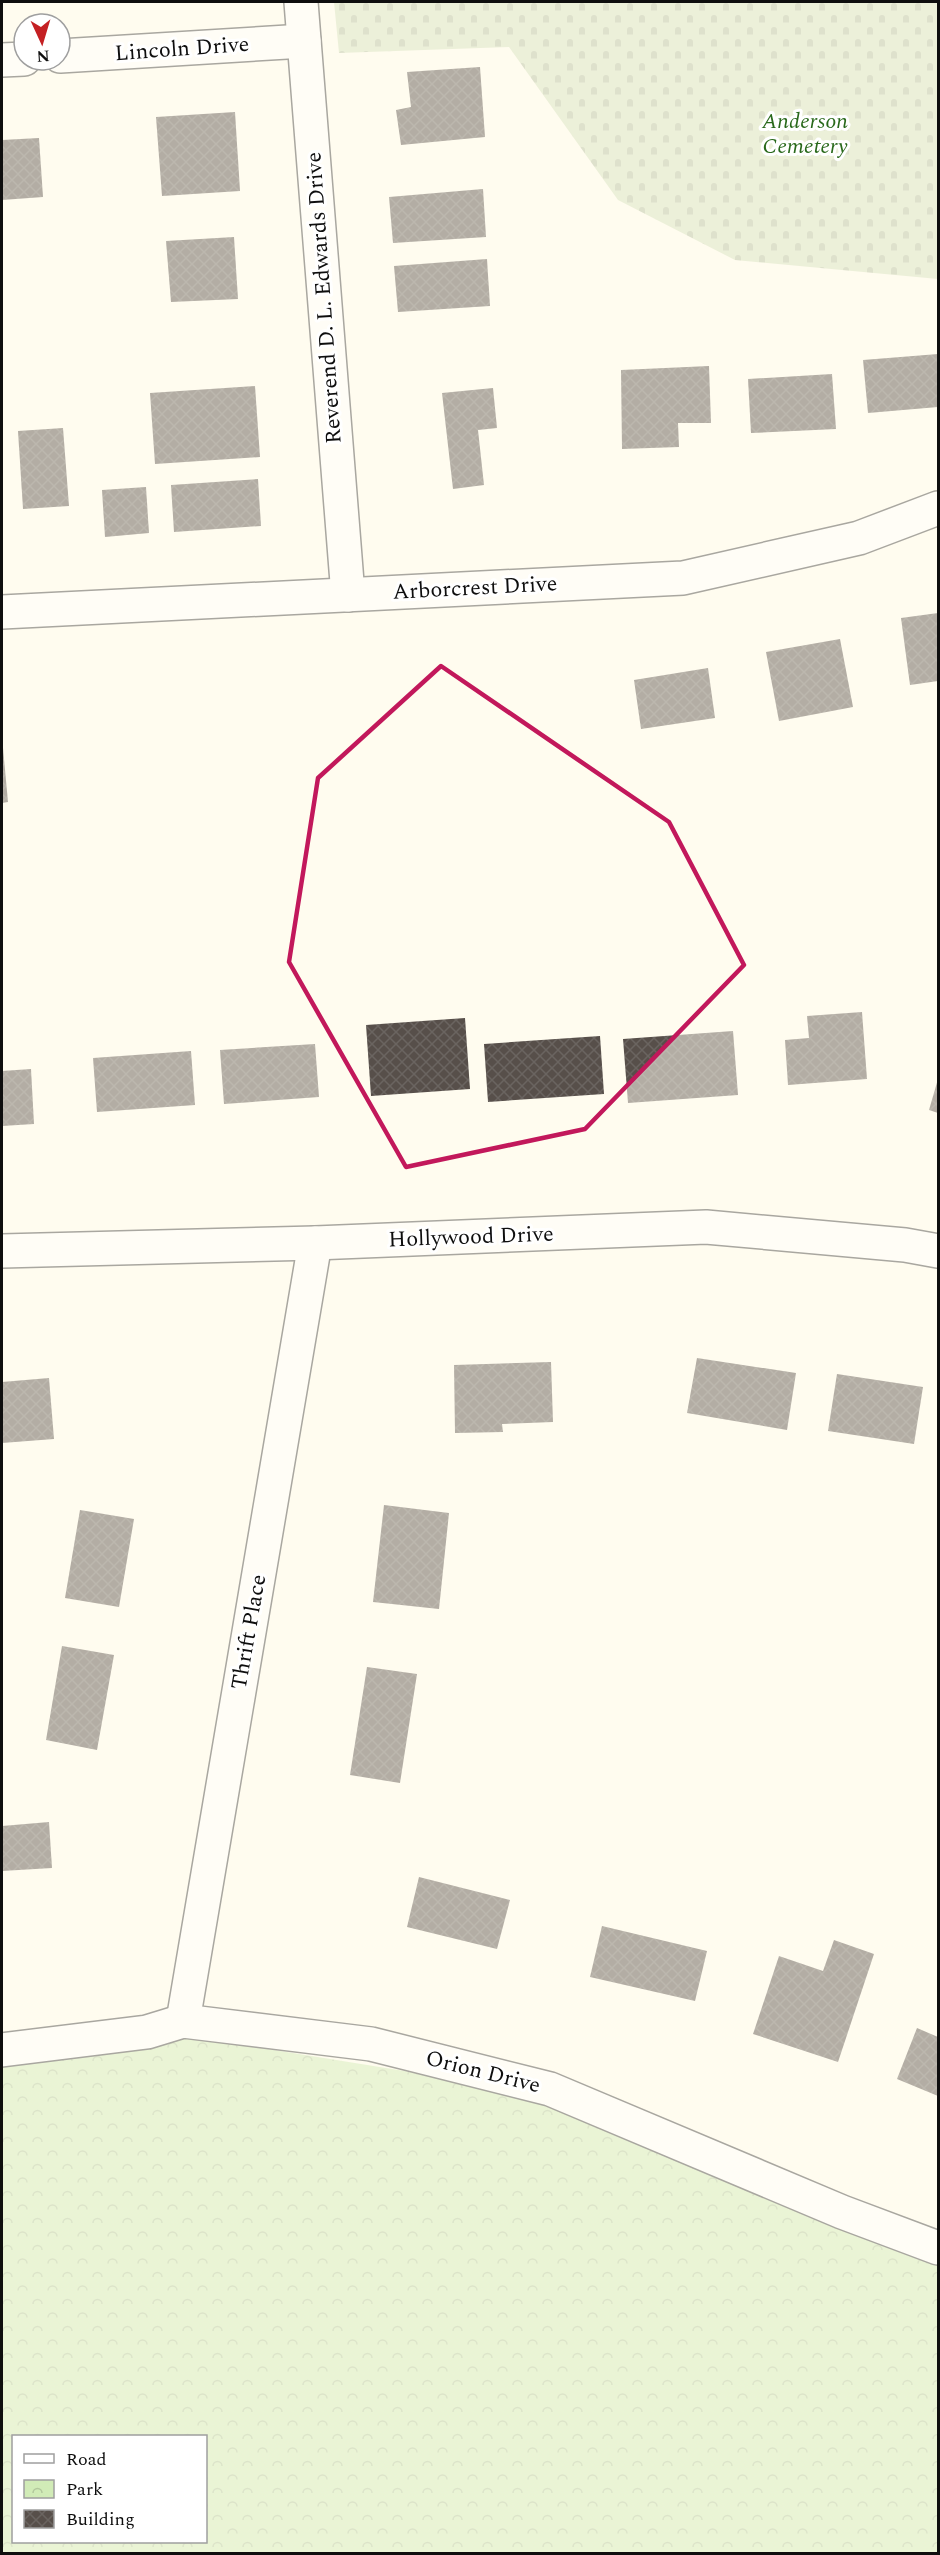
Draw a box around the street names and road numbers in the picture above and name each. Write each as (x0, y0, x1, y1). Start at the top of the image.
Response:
street label: Lincoln Drive (114, 28, 250, 70)
street label: Reverend D. L. Edwards Drive (297, 151, 351, 445)
street label: Arborcrest Drive (392, 567, 558, 609)
street label: Hollywood Drive (388, 1218, 554, 1256)
street label: Thrift Place (223, 1572, 275, 1692)
street label: Orion Drive (422, 2042, 544, 2102)

